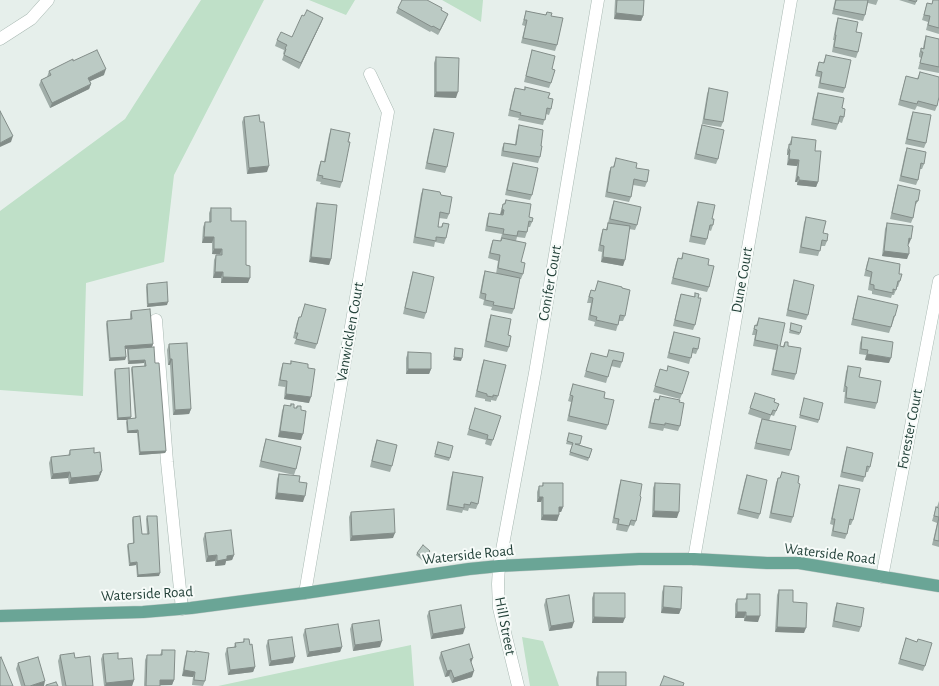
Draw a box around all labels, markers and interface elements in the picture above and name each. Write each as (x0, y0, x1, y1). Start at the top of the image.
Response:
street label: Conifer Court (534, 244, 566, 322)
street label: Dune Court (727, 246, 757, 314)
street label: Vanwicklen Court (332, 281, 368, 383)
street label: Forester Court (893, 387, 927, 471)
street label: Waterside Road (783, 539, 877, 569)
street label: Waterside Road (421, 541, 515, 569)
street label: Waterside Road (101, 583, 193, 605)
street label: Hill Street (491, 595, 519, 657)

